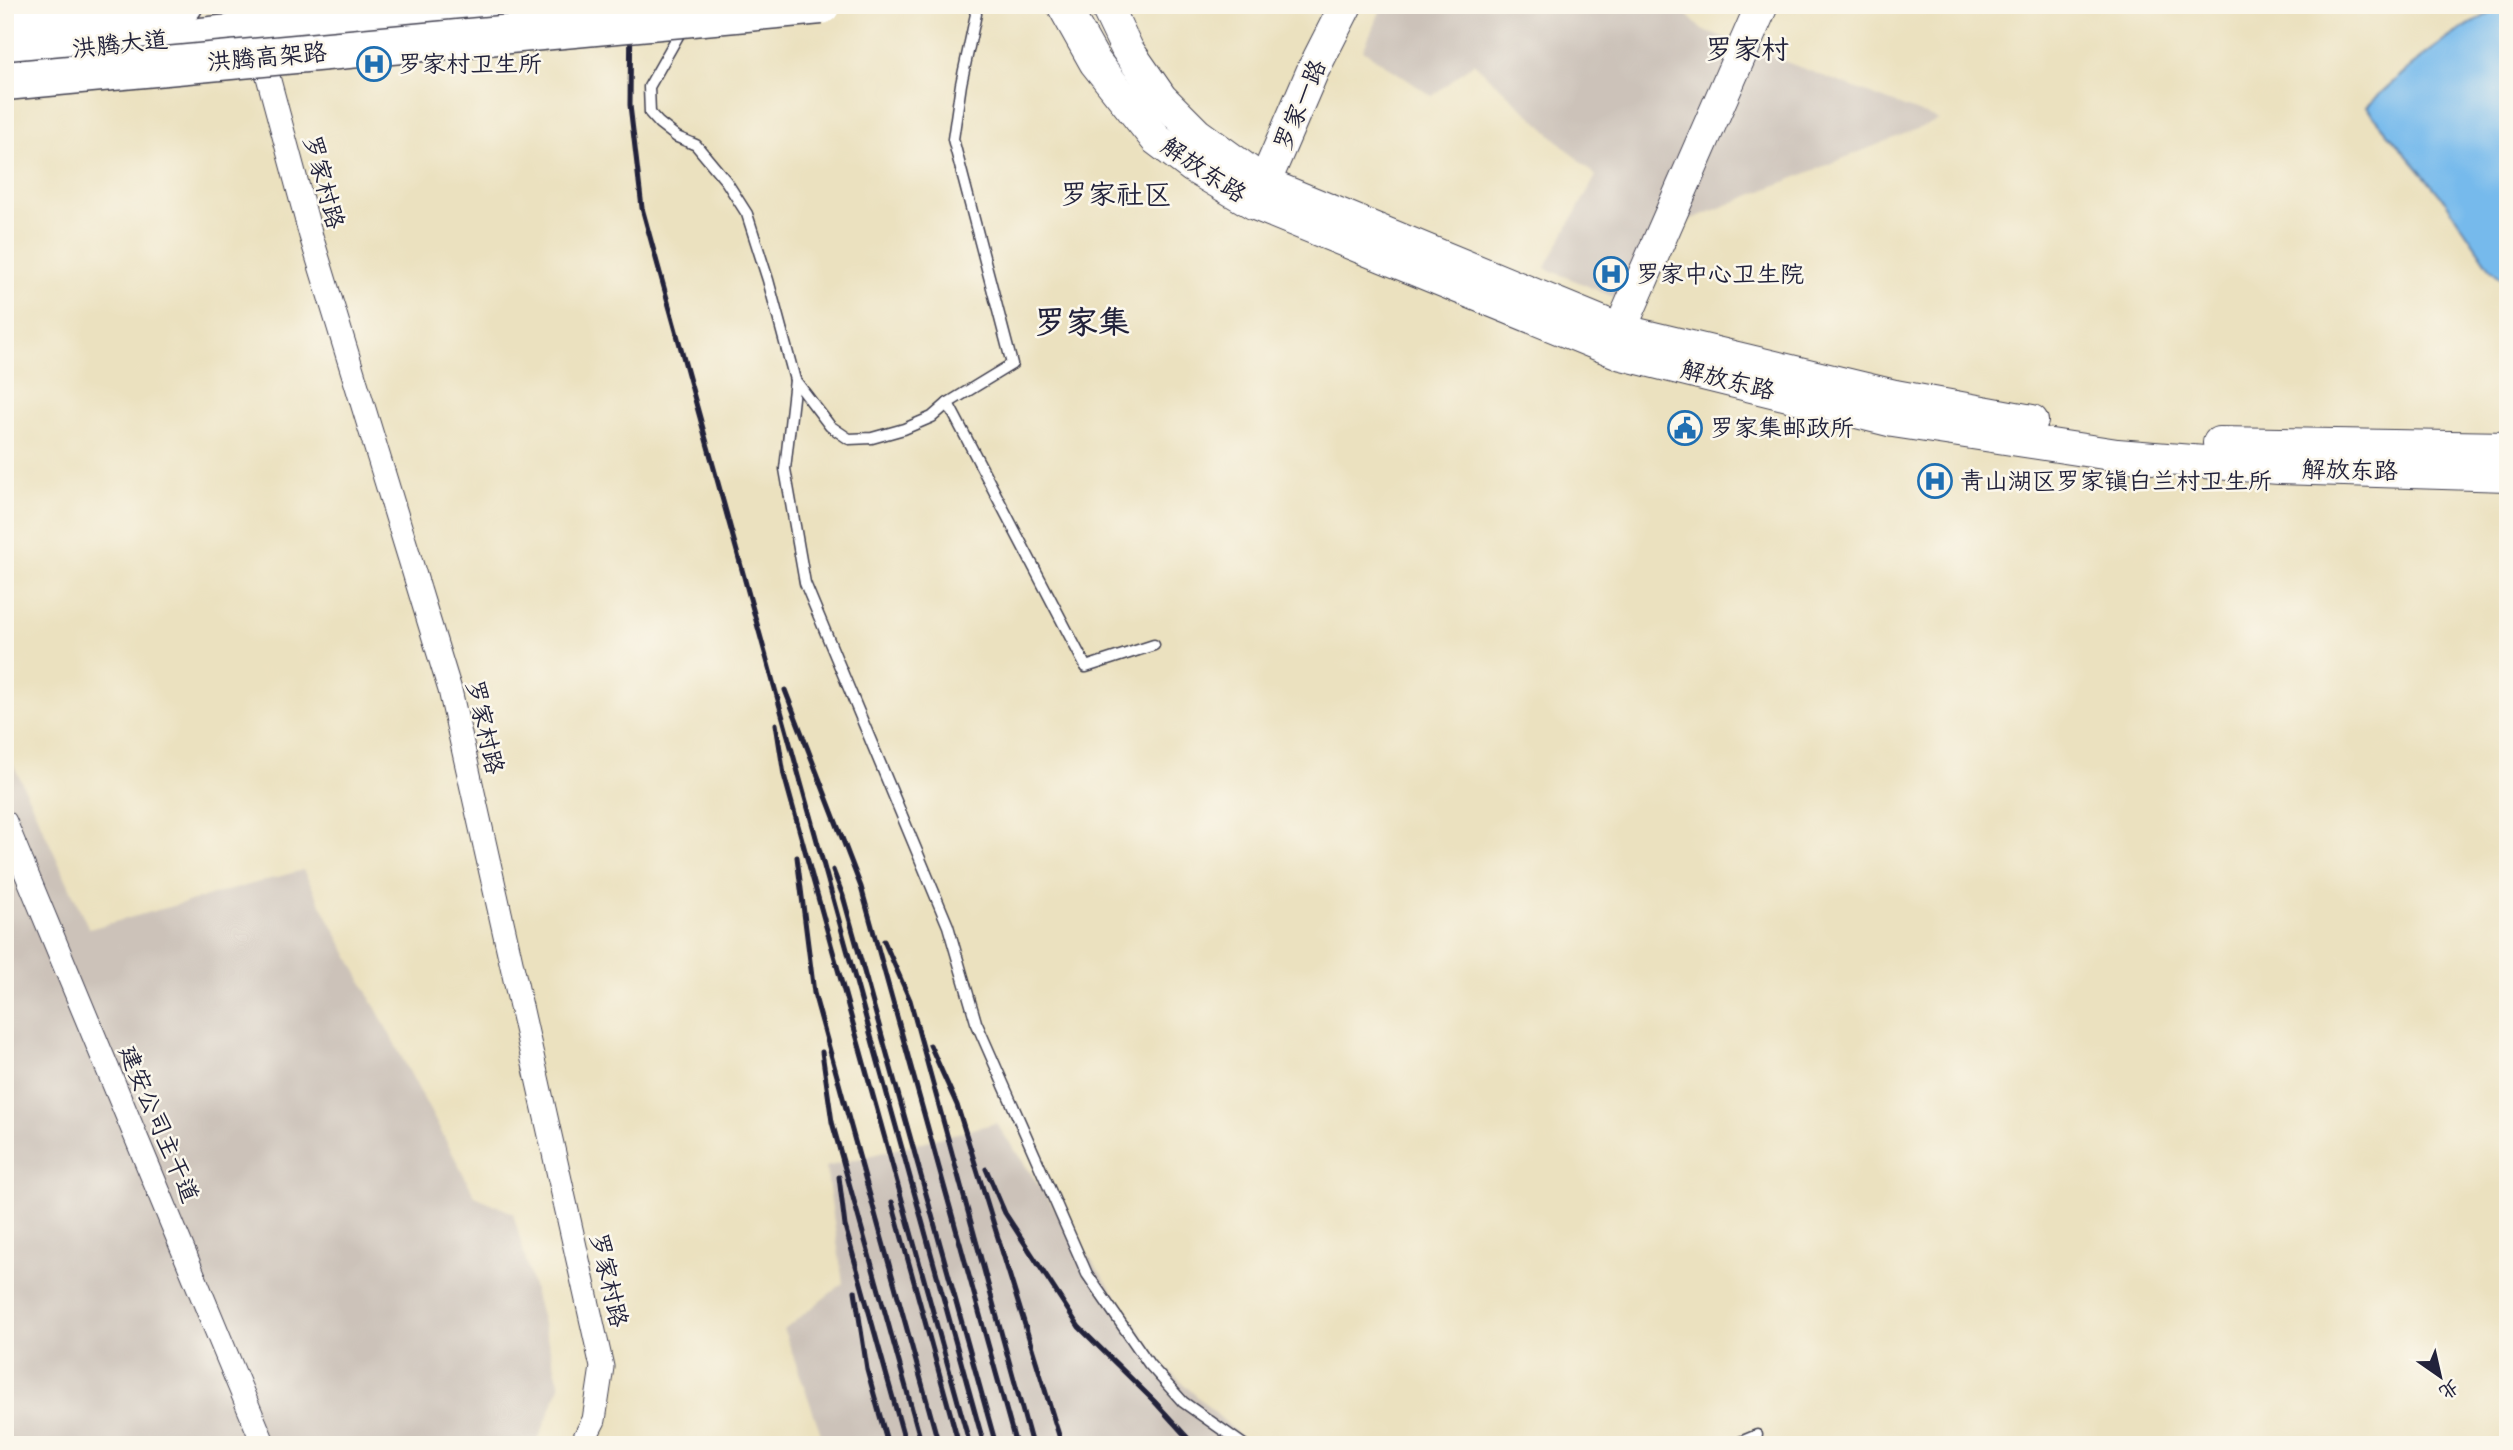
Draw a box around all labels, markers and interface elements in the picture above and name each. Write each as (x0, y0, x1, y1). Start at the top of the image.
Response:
street label: 洪腾大道 (71, 25, 170, 69)
district label: 罗家村 (1705, 34, 1789, 74)
street label: 洪腾高架路 (206, 38, 329, 82)
hospital icon: 罗家村卫生所 (355, 45, 393, 83)
place label: 罗家村卫生所 (398, 50, 542, 84)
street label: 罗家一路 (1268, 55, 1337, 157)
street label: 罗家村路 (292, 132, 350, 234)
street label: 解放东路 (1153, 132, 1252, 213)
district label: 罗家社区 (1060, 179, 1172, 219)
hospital icon: 罗家中心卫生院 (1592, 255, 1630, 293)
place label: 罗家中心卫生院 (1636, 260, 1804, 294)
district label: 罗家集 (1034, 304, 1130, 350)
street label: 解放东路 (1677, 355, 1778, 411)
public building icon: 罗家集邮政所 (1666, 409, 1704, 447)
place label: 罗家集邮政所 (1710, 414, 1854, 448)
street label: 解放东路 (2302, 455, 2398, 491)
hospital icon: 青山湖区罗家镇白兰村卫生所 (1916, 462, 1954, 500)
place label: 青山湖区罗家镇白兰村卫生所 (1960, 467, 2272, 501)
street label: 罗家村路 (455, 677, 509, 778)
street label: 建安公司主干道 (108, 1041, 205, 1209)
street label: 罗家村路 (579, 1230, 633, 1331)
north arrow (2404, 1342, 2474, 1412)
text: 北 (2432, 1371, 2463, 1404)

